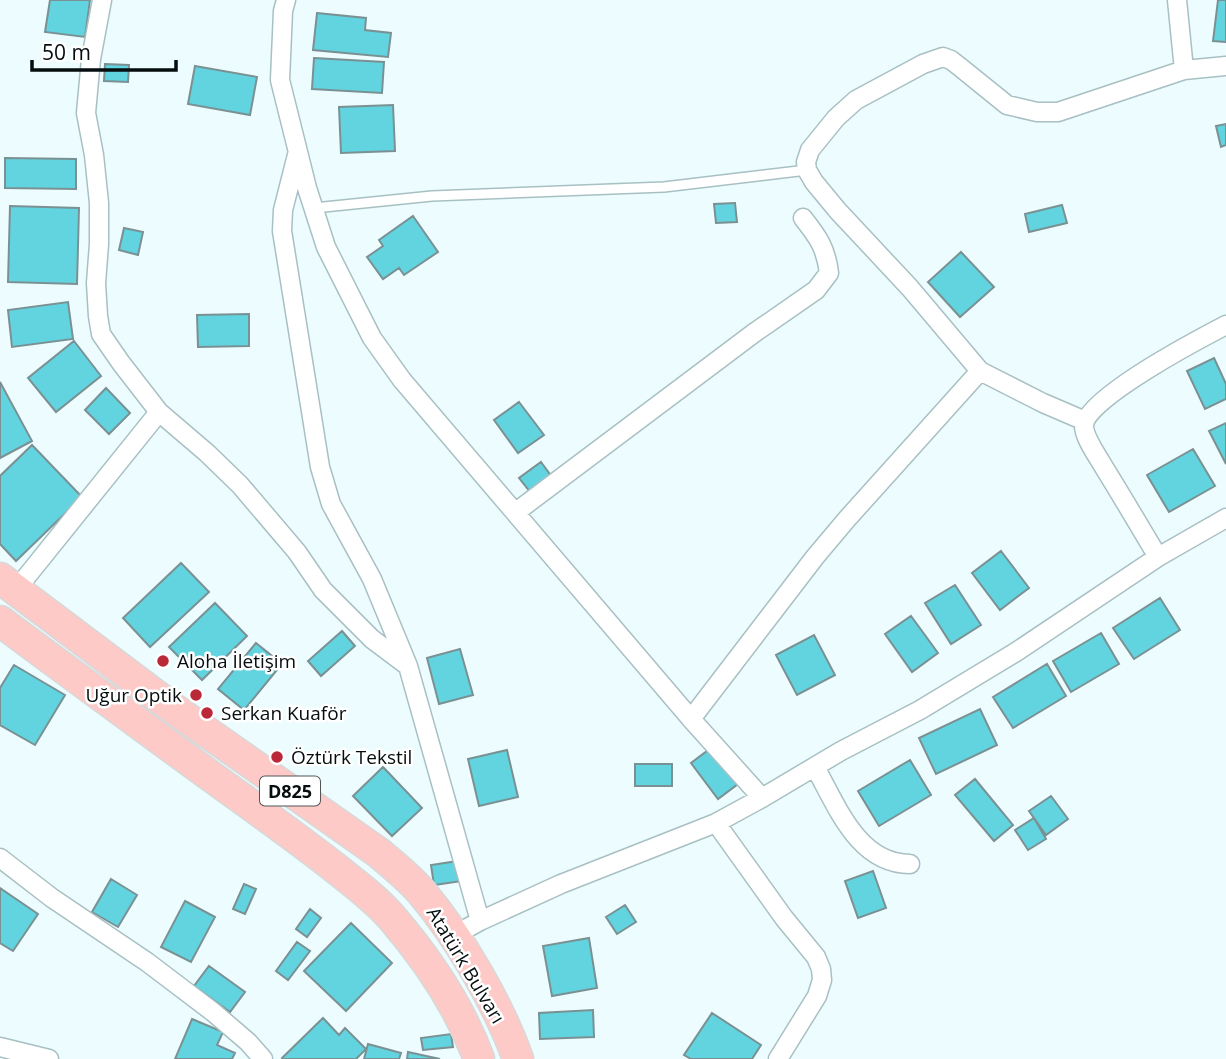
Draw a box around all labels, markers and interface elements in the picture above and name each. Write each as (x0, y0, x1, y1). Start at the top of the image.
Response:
scale bar (32, 28, 175, 72)
text: 50 m (42, 38, 91, 66)
place label: Aloha İletişim (177, 648, 296, 674)
marker: Aloha İletişim (155, 653, 171, 669)
place label: Uğur Optik (86, 682, 182, 708)
marker: Uğur Optik (188, 687, 204, 703)
place label: Serkan Kuaför (221, 700, 347, 726)
marker: Serkan Kuaför (199, 705, 215, 721)
place label: Öztürk Tekstil (291, 744, 412, 770)
marker: Öztürk Tekstil (269, 749, 285, 765)
road number: D825 (260, 776, 320, 806)
street label: Atatürk Bulvarı (421, 902, 511, 1028)

